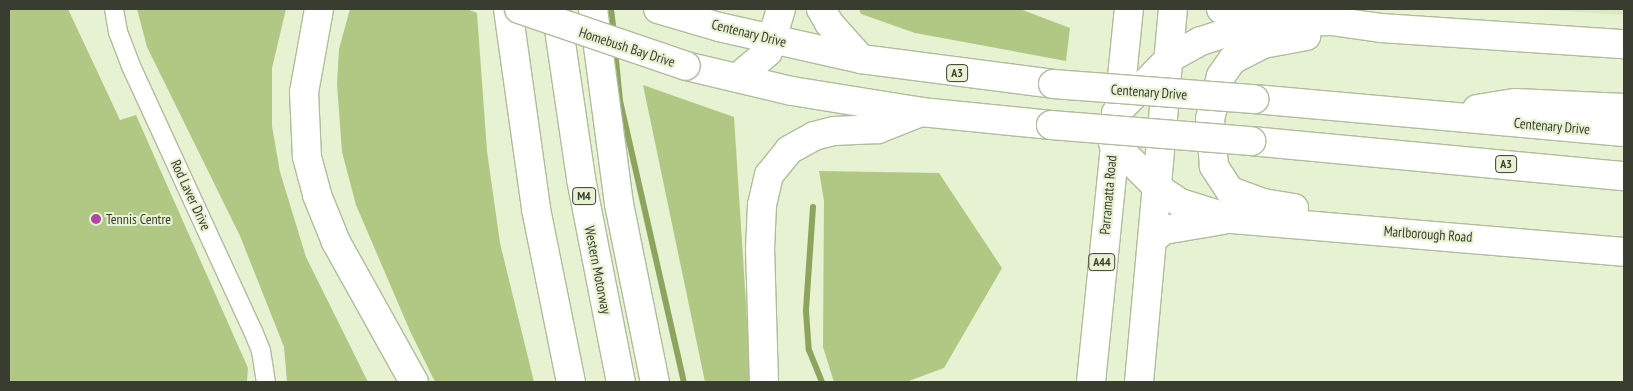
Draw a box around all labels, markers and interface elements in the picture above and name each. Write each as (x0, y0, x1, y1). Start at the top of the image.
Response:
street label: Centenary Drive (710, 16, 788, 50)
street label: Homebush Bay Drive (577, 24, 677, 70)
road number: A3 (946, 64, 968, 82)
street label: Centenary Drive (1110, 81, 1188, 103)
street label: Centenary Drive (1513, 114, 1591, 138)
road number: A3 (1495, 154, 1517, 173)
street label: Parramatta Road (1096, 155, 1120, 235)
street label: Rod Laver Drive (167, 157, 215, 233)
road number: M4 (572, 187, 596, 206)
place label: Tennis Centre (106, 211, 171, 227)
marker: Tennis Centre (90, 213, 102, 225)
street label: Marlborough Road (1383, 223, 1473, 245)
street label: Western Motorway (581, 224, 615, 316)
road number: A44 (1088, 252, 1116, 272)

